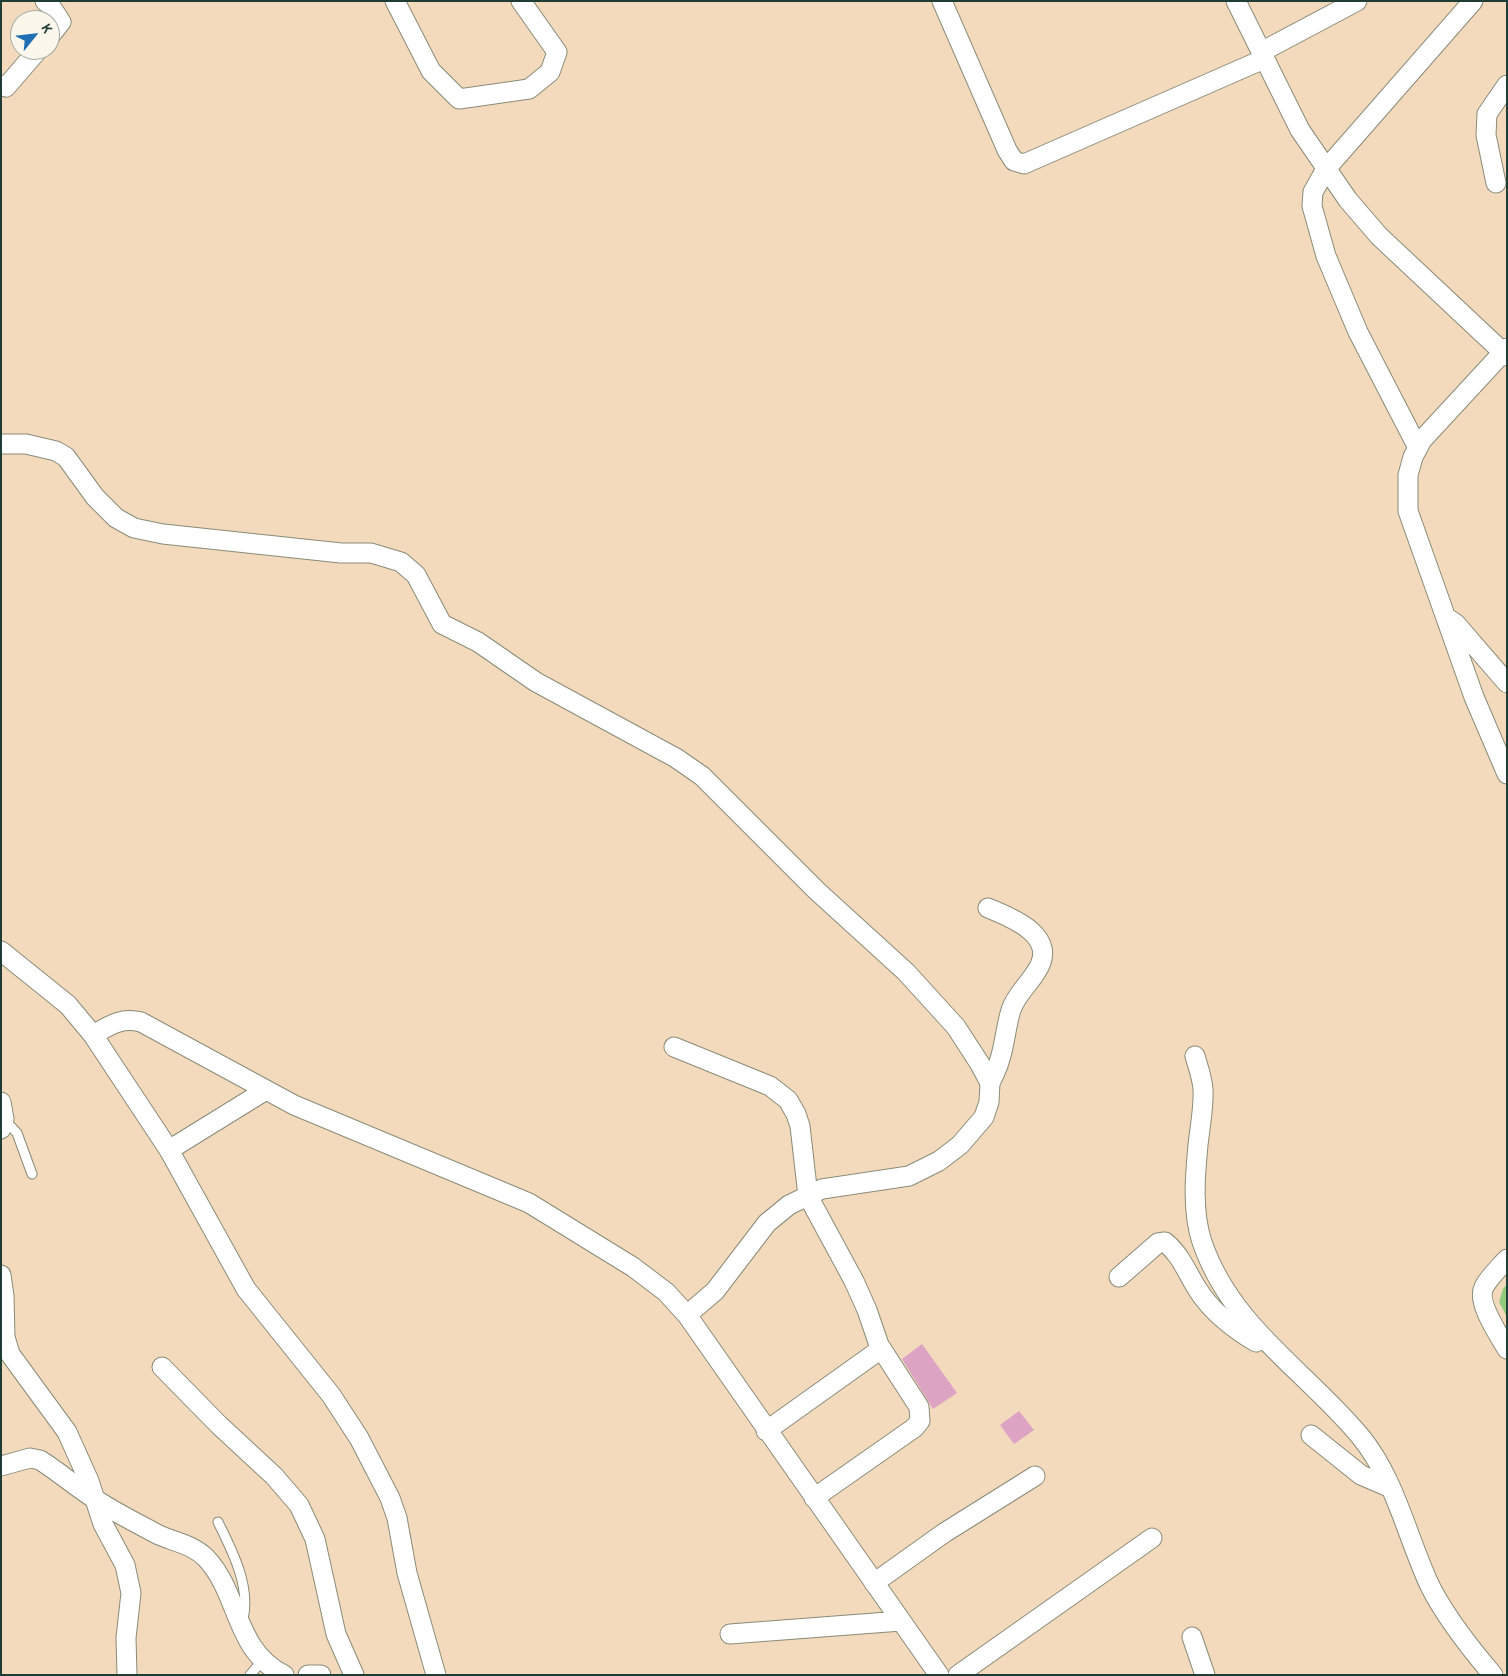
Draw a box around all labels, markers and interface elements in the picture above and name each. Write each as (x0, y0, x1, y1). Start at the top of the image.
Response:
north arrow (10, 10, 60, 60)
text: K (38, 20, 58, 36)

